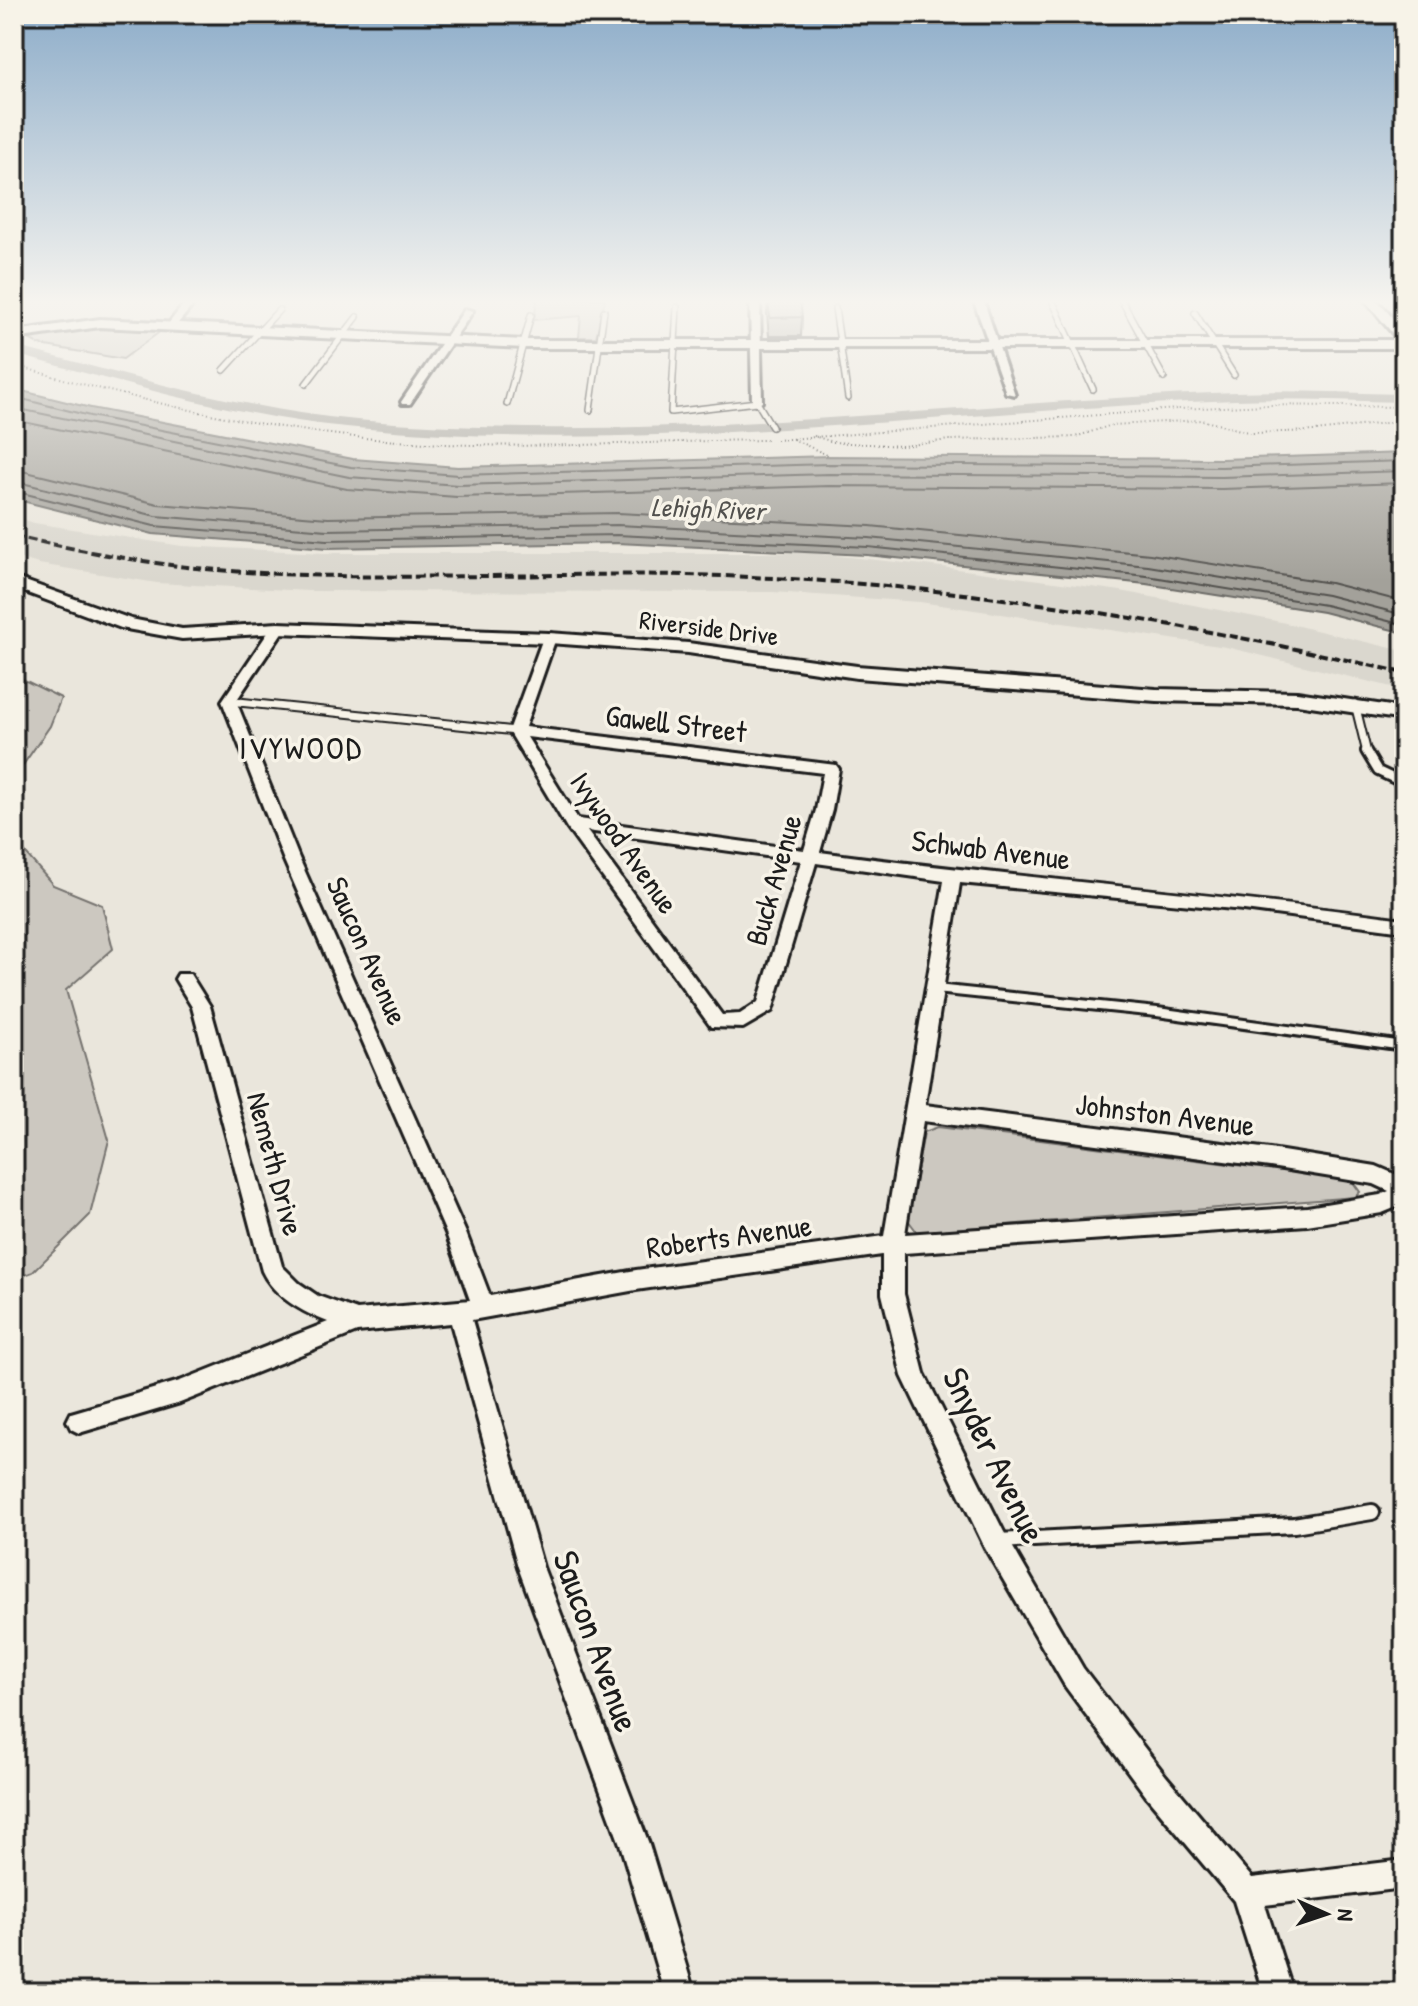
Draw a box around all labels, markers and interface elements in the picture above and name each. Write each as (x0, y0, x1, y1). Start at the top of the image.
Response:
water label: Lehigh River (651, 489, 768, 529)
street label: Riverside Drive (638, 602, 780, 653)
street label: Gawell Street (603, 695, 750, 752)
district label: IVYWOOD (239, 726, 363, 769)
street label: Ivywood Avenue (561, 764, 688, 921)
street label: Buck Avenue (735, 810, 811, 950)
street label: Schwab Avenue (910, 819, 1073, 879)
street label: Saucon Avenue (318, 870, 418, 1031)
street label: Johnston Avenue (1073, 1083, 1257, 1145)
street label: Nemeth Drive (238, 1088, 314, 1240)
street label: Roberts Avenue (644, 1205, 814, 1267)
street label: Snyder Avenue (932, 1359, 1059, 1551)
street label: Saucon Avenue (542, 1543, 653, 1738)
north arrow (1286, 1874, 1366, 1954)
text: N (1331, 1908, 1361, 1922)

